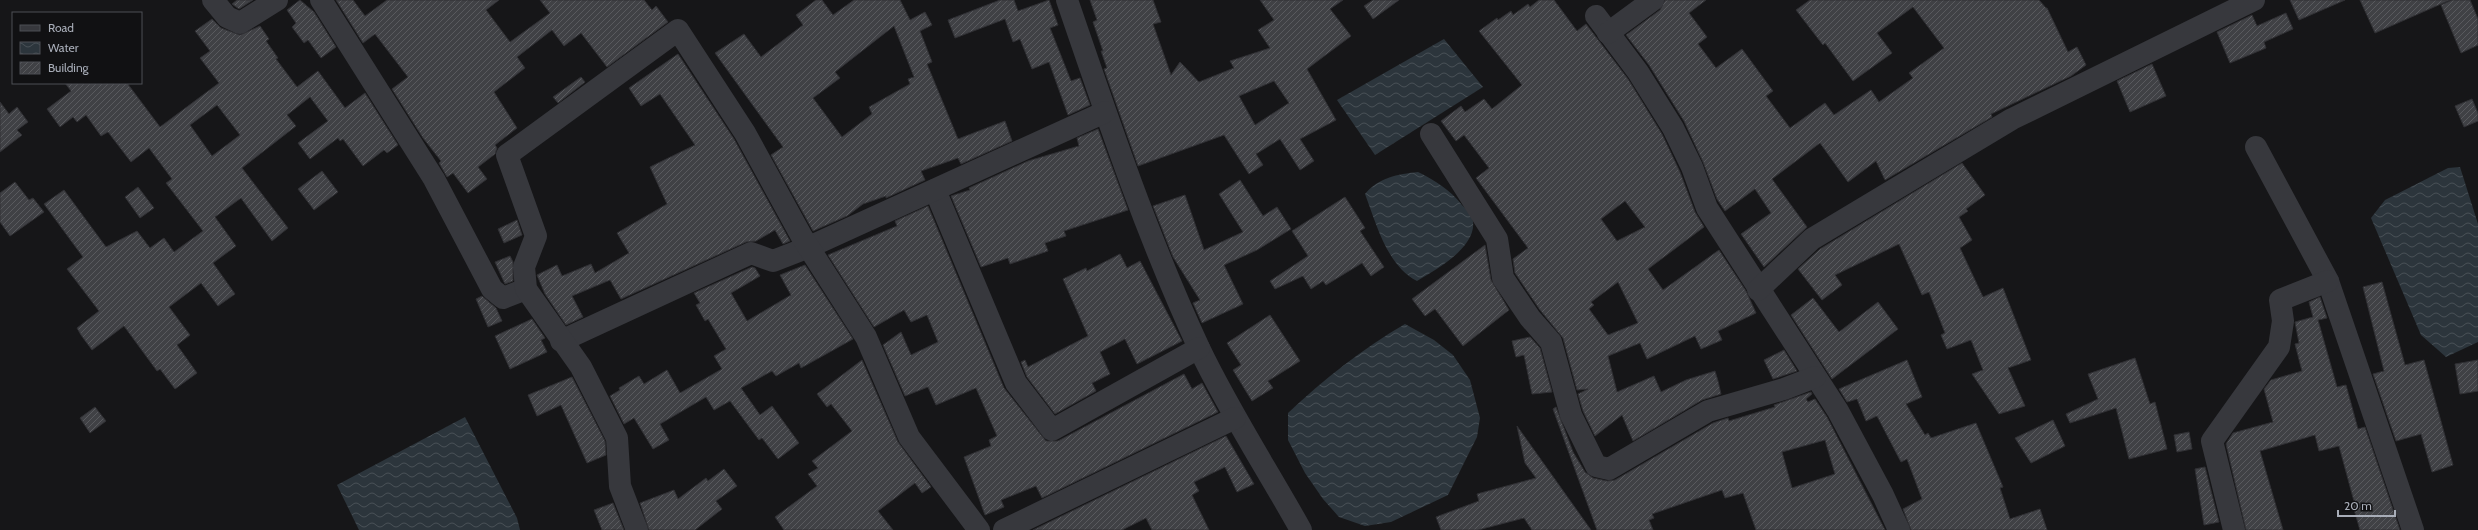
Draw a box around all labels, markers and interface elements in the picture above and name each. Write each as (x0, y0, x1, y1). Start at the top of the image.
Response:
legend (12, 12, 142, 84)
text: Road (48, 20, 74, 35)
text: Water (48, 40, 79, 55)
text: Building (48, 60, 90, 75)
scale bar (2338, 492, 2395, 518)
text: 20 m (2344, 498, 2372, 513)

